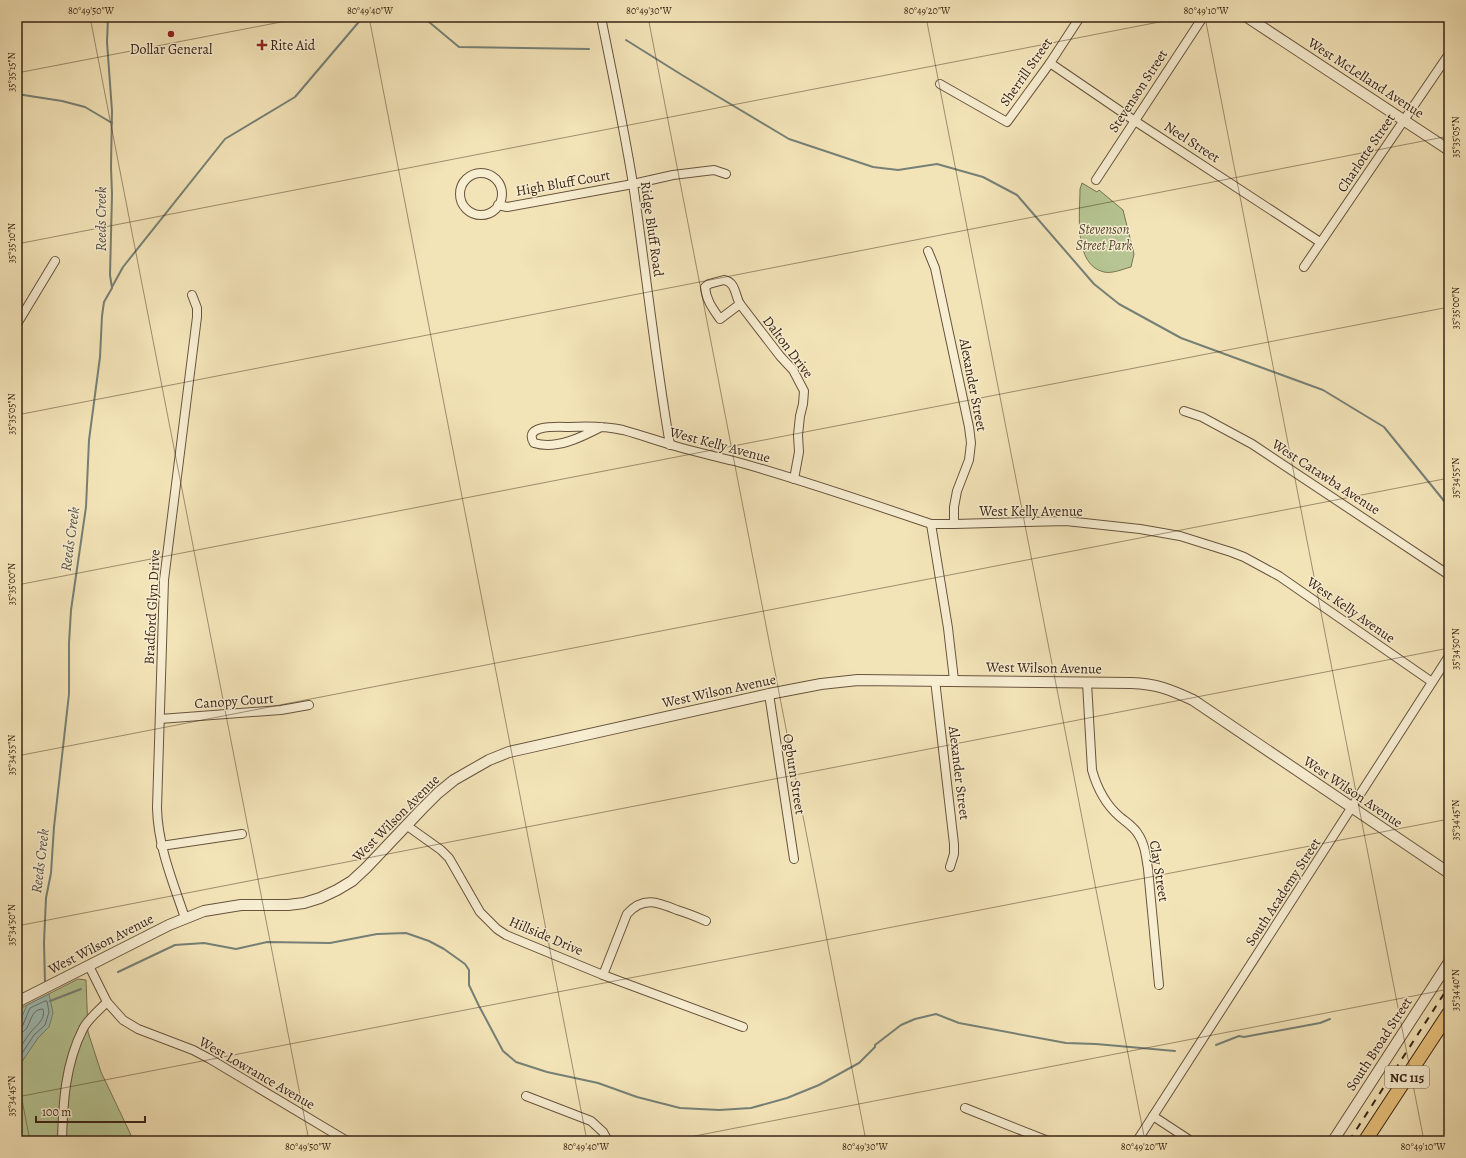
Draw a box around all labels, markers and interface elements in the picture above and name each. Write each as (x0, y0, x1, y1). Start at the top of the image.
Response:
text: 80°49'50"W (68, 4, 115, 17)
text: 80°49'40"W (347, 4, 394, 17)
text: 80°49'30"W (626, 4, 673, 17)
text: 80°49'20"W (904, 4, 951, 17)
text: 80°49'10"W (1183, 4, 1229, 17)
marker: Dollar General (166, 29, 176, 39)
street label: West McLelland Avenue (1303, 33, 1428, 123)
street label: Sherrill Street (995, 34, 1057, 110)
place label: Rite Aid (270, 36, 316, 55)
place label: Dollar General (130, 40, 213, 59)
marker: Rite Aid (257, 40, 267, 50)
street label: Stevenson Street (1104, 45, 1172, 136)
text: 35°35'15"N (5, 52, 18, 92)
street label: Charlotte Street (1333, 110, 1400, 196)
text: 35°35'05"N (1449, 116, 1462, 158)
street label: Neel Street (1160, 117, 1224, 167)
street label: High Bluff Court (514, 165, 612, 201)
street label: Ridge Bluff Road (636, 180, 668, 278)
water label: Reeds Creek (91, 186, 111, 251)
park label: Stevenson Street Park (1076, 220, 1132, 255)
text: 35°35'10"N (5, 223, 18, 263)
text: 35°35'00"N (1449, 287, 1462, 329)
street label: Dalton Drive (758, 312, 818, 382)
street label: Alexander Street (954, 336, 991, 433)
text: 35°35'05"N (5, 393, 18, 435)
street label: West Kelly Avenue (667, 422, 772, 468)
street label: West Catawba Avenue (1267, 434, 1384, 519)
text: 35°34'55"N (1449, 458, 1462, 498)
street label: West Kelly Avenue (978, 502, 1083, 521)
water label: Reeds Creek (56, 505, 84, 573)
street label: Bradford Glyn Drive (140, 549, 164, 665)
text: 35°35'00"N (5, 563, 18, 605)
street label: West Kelly Avenue (1302, 572, 1399, 647)
text: 35°34'50"N (1449, 628, 1462, 670)
street label: West Wilson Avenue (985, 657, 1102, 679)
street label: West Wilson Avenue (659, 670, 778, 713)
street label: Canopy Court (194, 689, 275, 713)
street label: Alexander Street (944, 724, 974, 821)
street label: Ogburn Street (778, 732, 810, 816)
text: 35°34'55"N (5, 735, 18, 775)
street label: West Wilson Avenue (1299, 751, 1406, 832)
street label: West Wilson Avenue (348, 770, 444, 866)
text: 35°34'45"N (1449, 800, 1462, 840)
water label: Reeds Creek (26, 827, 54, 894)
street label: South Academy Street (1241, 834, 1325, 950)
street label: Clay Street (1145, 839, 1173, 903)
text: 35°34'50"N (5, 904, 18, 946)
street label: West Wilson Avenue (44, 909, 157, 979)
street label: Hillside Drive (506, 912, 586, 960)
text: 35°34'40"N (1449, 969, 1462, 1011)
street label: South Broad Street (1342, 993, 1417, 1095)
street label: West Lowrance Avenue (195, 1032, 318, 1114)
road number: NC 115 (1385, 1066, 1429, 1088)
text: 35°34'45"N (5, 1076, 18, 1116)
scale bar (36, 1098, 145, 1124)
text: 100 m (42, 1104, 71, 1120)
text: 80°49'50"W (285, 1140, 332, 1153)
text: 80°49'40"W (563, 1140, 610, 1153)
text: 80°49'30"W (842, 1140, 889, 1153)
text: 80°49'20"W (1121, 1140, 1168, 1153)
text: 80°49'10"W (1400, 1140, 1446, 1153)

